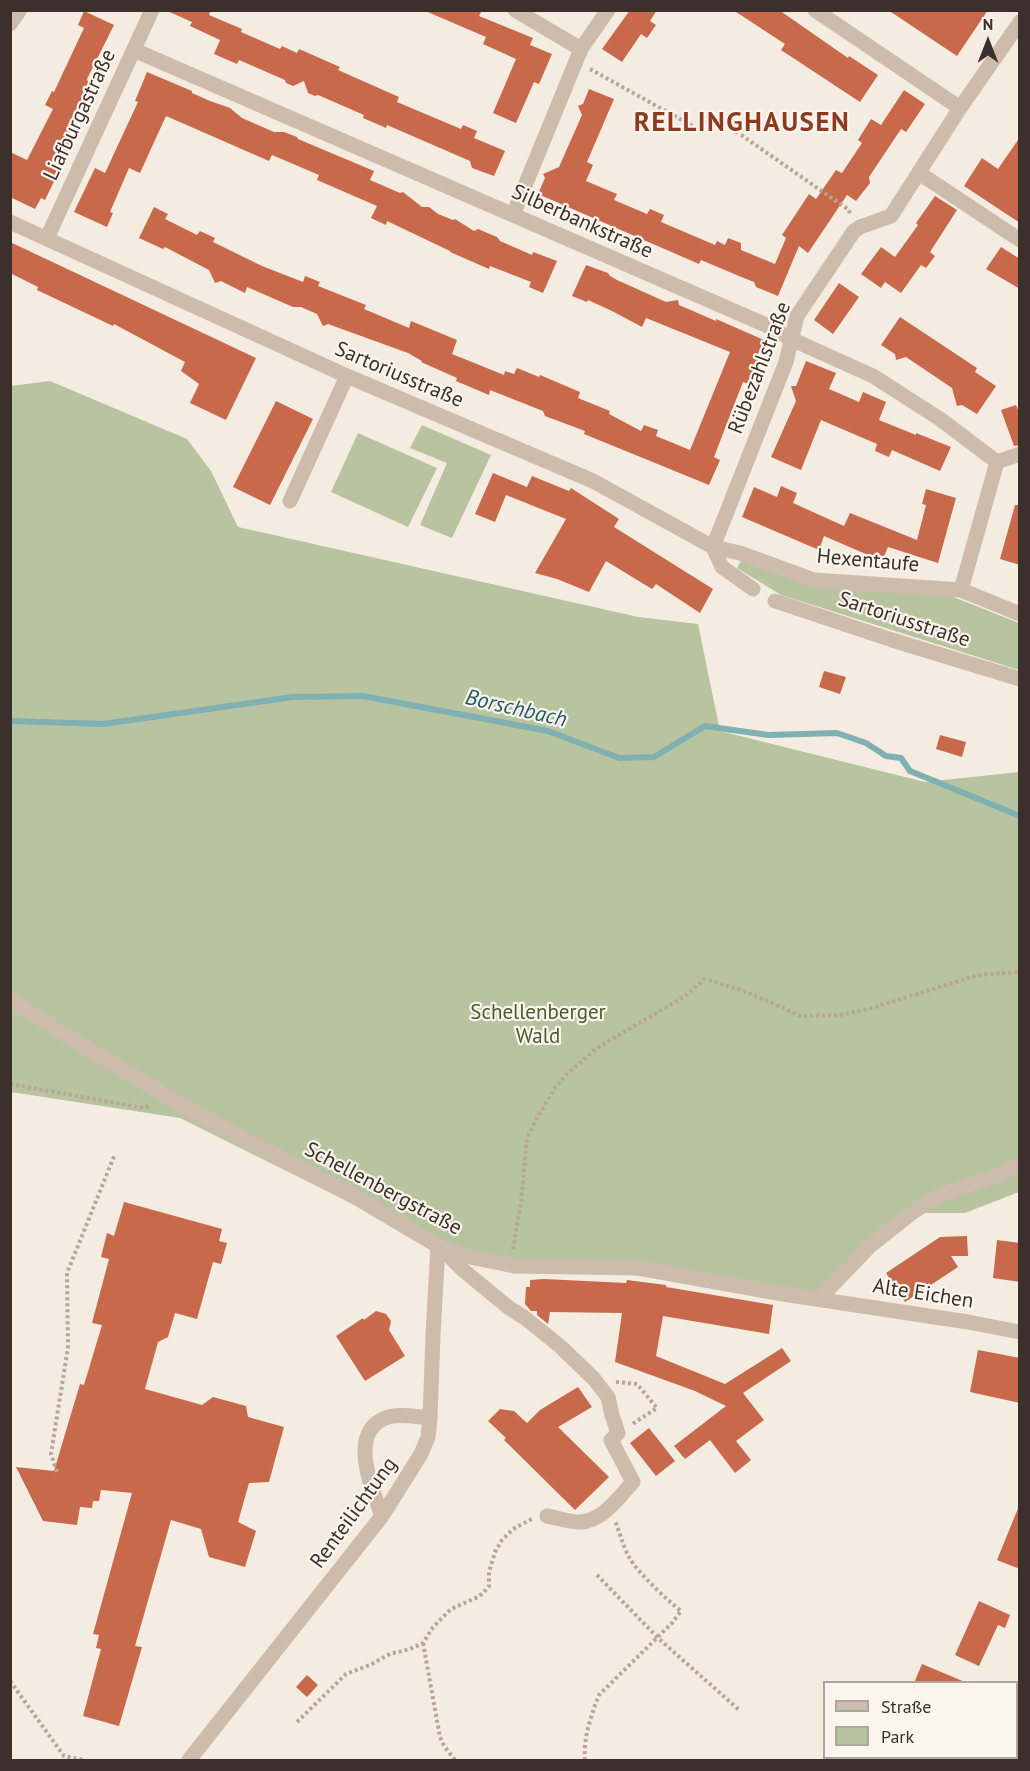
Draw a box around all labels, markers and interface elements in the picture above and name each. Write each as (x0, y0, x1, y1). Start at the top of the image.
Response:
north arrow (958, 12, 1018, 72)
text: N (983, 14, 993, 34)
street label: Liafburgastraße (39, 45, 121, 185)
district label: RELLINGHAUSEN (634, 107, 850, 139)
street label: Silberbankstraße (507, 180, 657, 264)
street label: Rübezahlstraße (723, 298, 797, 438)
street label: Sartoriusstraße (331, 337, 467, 413)
street label: Hexentaufe (816, 544, 920, 578)
street label: Sartoriusstraße (835, 587, 973, 653)
water label: Borschbach (463, 685, 569, 733)
park label: Schellenberger Wald (470, 1000, 606, 1050)
street label: Schellenbergstraße (300, 1137, 466, 1241)
street label: Alte Eichen (871, 1274, 975, 1314)
street label: Renteilichtung (305, 1453, 403, 1573)
legend (823, 1681, 1018, 1759)
text: Straße (881, 1695, 932, 1718)
text: Park (881, 1725, 914, 1748)

